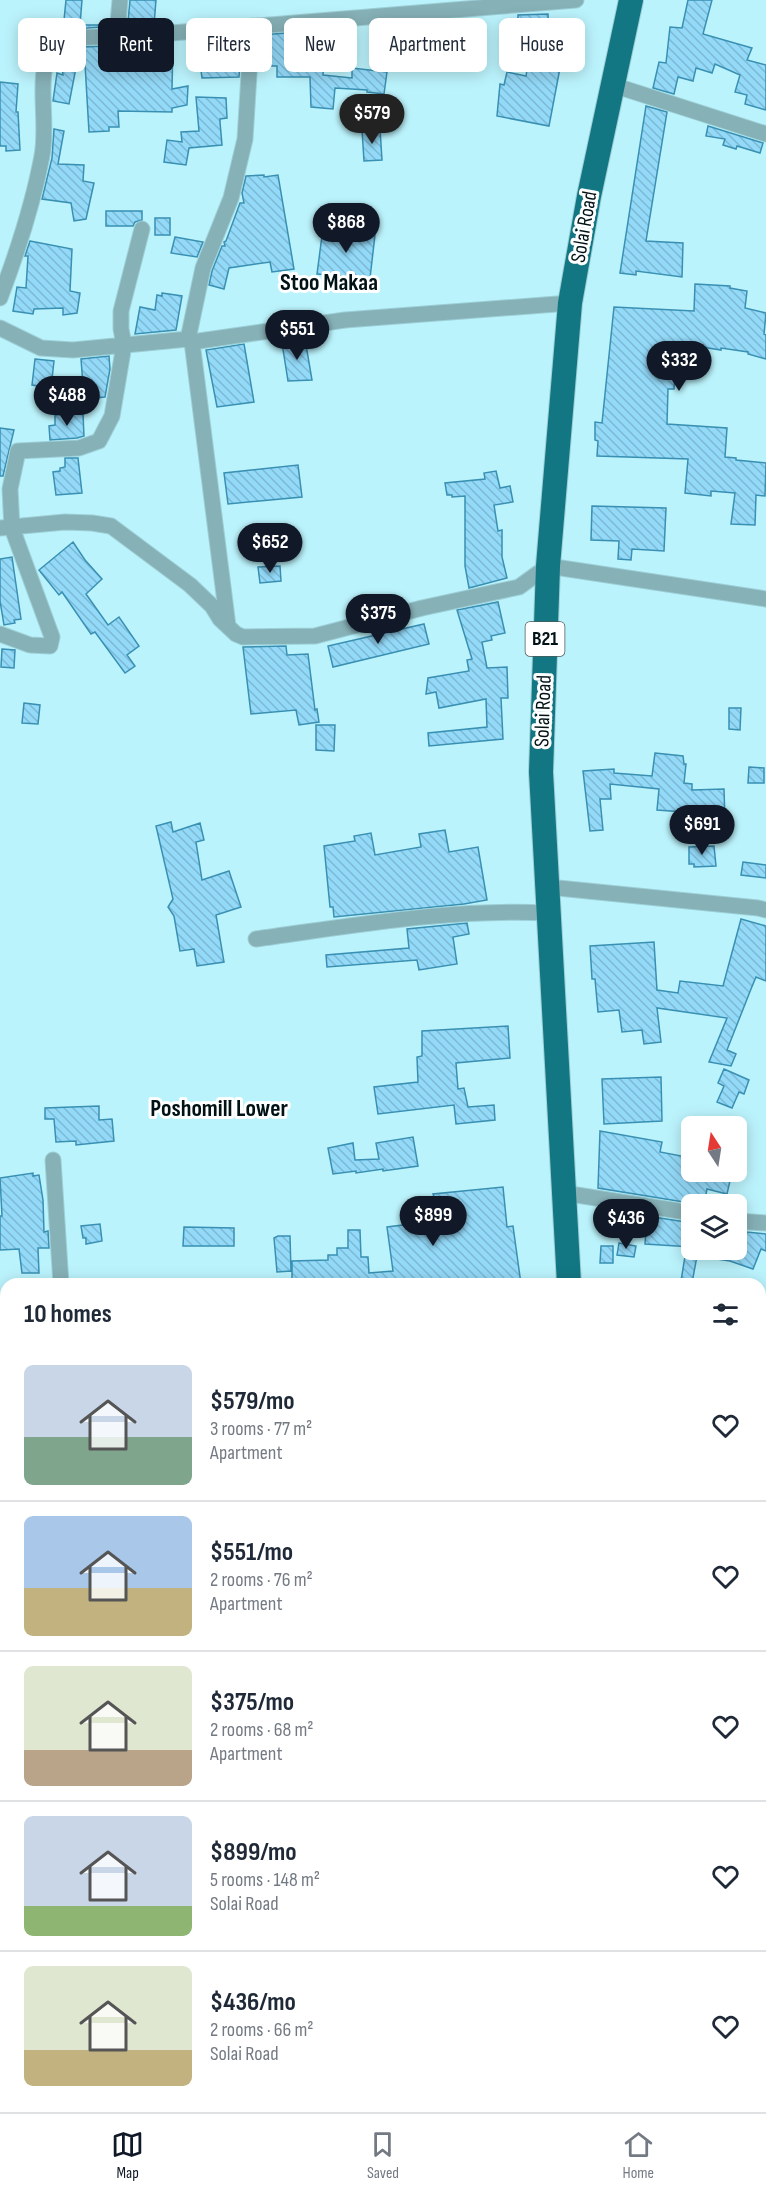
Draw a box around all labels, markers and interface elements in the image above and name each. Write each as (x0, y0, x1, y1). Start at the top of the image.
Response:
chip: Buy (18, 18, 86, 72)
chip: Rent (98, 18, 174, 72)
chip: Filters (186, 18, 272, 72)
chip: New (284, 18, 357, 72)
chip: Apartment (369, 18, 487, 72)
chip: House (499, 18, 585, 72)
pin: $579 (336, 94, 408, 145)
text: $579 (353, 101, 391, 125)
street label: Solai Road (565, 189, 603, 265)
pin: $868 (310, 203, 382, 254)
text: $868 (327, 210, 365, 234)
district label: Stoo Makaa (280, 268, 378, 297)
pin: $551 (261, 310, 333, 361)
text: $551 (279, 317, 315, 341)
pin: $332 (643, 341, 715, 392)
text: $332 (661, 348, 697, 372)
pin: $488 (31, 376, 103, 427)
text: $488 (48, 383, 86, 407)
pin: $652 (234, 523, 306, 574)
text: $652 (251, 530, 289, 554)
pin: $375 (342, 594, 414, 645)
text: $375 (360, 601, 396, 625)
road number: B21 (526, 622, 564, 656)
street label: Solai Road (529, 675, 557, 747)
pin: $691 (666, 805, 738, 856)
text: $691 (684, 812, 720, 836)
district label: Poshomill Lower (150, 1094, 288, 1123)
north arrow (681, 1116, 747, 1182)
map controls (681, 1116, 747, 1260)
button: layers (681, 1194, 747, 1260)
pin: $899 (397, 1196, 469, 1247)
pin: $436 (590, 1199, 662, 1250)
text: $899 (414, 1203, 452, 1227)
text: $436 (607, 1206, 645, 1230)
icon: filters (709, 1298, 742, 1331)
text: 10 homes (24, 1299, 112, 1330)
text: $579/mo (210, 1386, 295, 1417)
icon: home (72, 1389, 144, 1461)
icon: heart (709, 1409, 742, 1442)
text: 3 rooms · 77 m² (210, 1417, 312, 1441)
text: Apartment (210, 1441, 283, 1465)
text: $551/mo (210, 1537, 293, 1568)
icon: home (72, 1540, 144, 1612)
icon: heart (709, 1560, 742, 1593)
text: 2 rooms · 76 m² (210, 1568, 313, 1592)
text: Apartment (210, 1592, 283, 1616)
text: $375/mo (210, 1687, 294, 1718)
icon: home (72, 1690, 144, 1762)
icon: heart (709, 1710, 742, 1743)
text: 2 rooms · 68 m² (210, 1718, 314, 1742)
text: Apartment (210, 1742, 283, 1766)
text: $899/mo (210, 1837, 297, 1868)
icon: home (72, 1840, 144, 1912)
icon: heart (709, 1860, 742, 1893)
text: 5 rooms · 148 m² (210, 1868, 320, 1892)
text: Solai Road (210, 1892, 279, 1916)
text: $436/mo (210, 1987, 296, 2018)
icon: home (72, 1990, 144, 2062)
icon: heart (709, 2010, 742, 2043)
text: 2 rooms · 66 m² (210, 2018, 314, 2042)
text: Solai Road (210, 2042, 279, 2066)
tab: Map (111, 2128, 144, 2183)
tab: Saved (366, 2128, 399, 2183)
tab: Home (622, 2128, 655, 2183)

